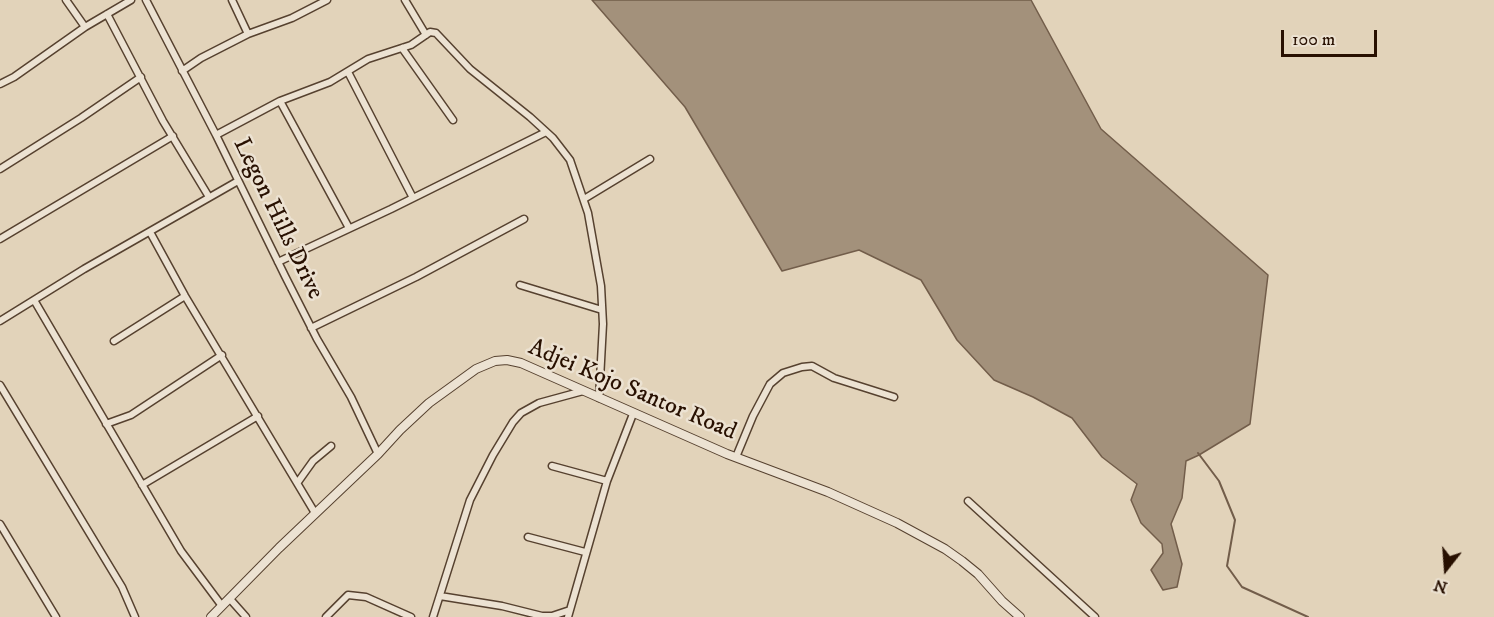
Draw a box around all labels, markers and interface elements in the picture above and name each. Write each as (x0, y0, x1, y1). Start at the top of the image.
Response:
scale bar (1284, 18, 1380, 56)
text: 100 m (1292, 29, 1335, 51)
street label: Legon Hills Drive (226, 134, 328, 304)
street label: Adjei Kojo Santor Road (524, 334, 740, 448)
north arrow (1416, 539, 1476, 599)
text: N (1432, 575, 1450, 598)

